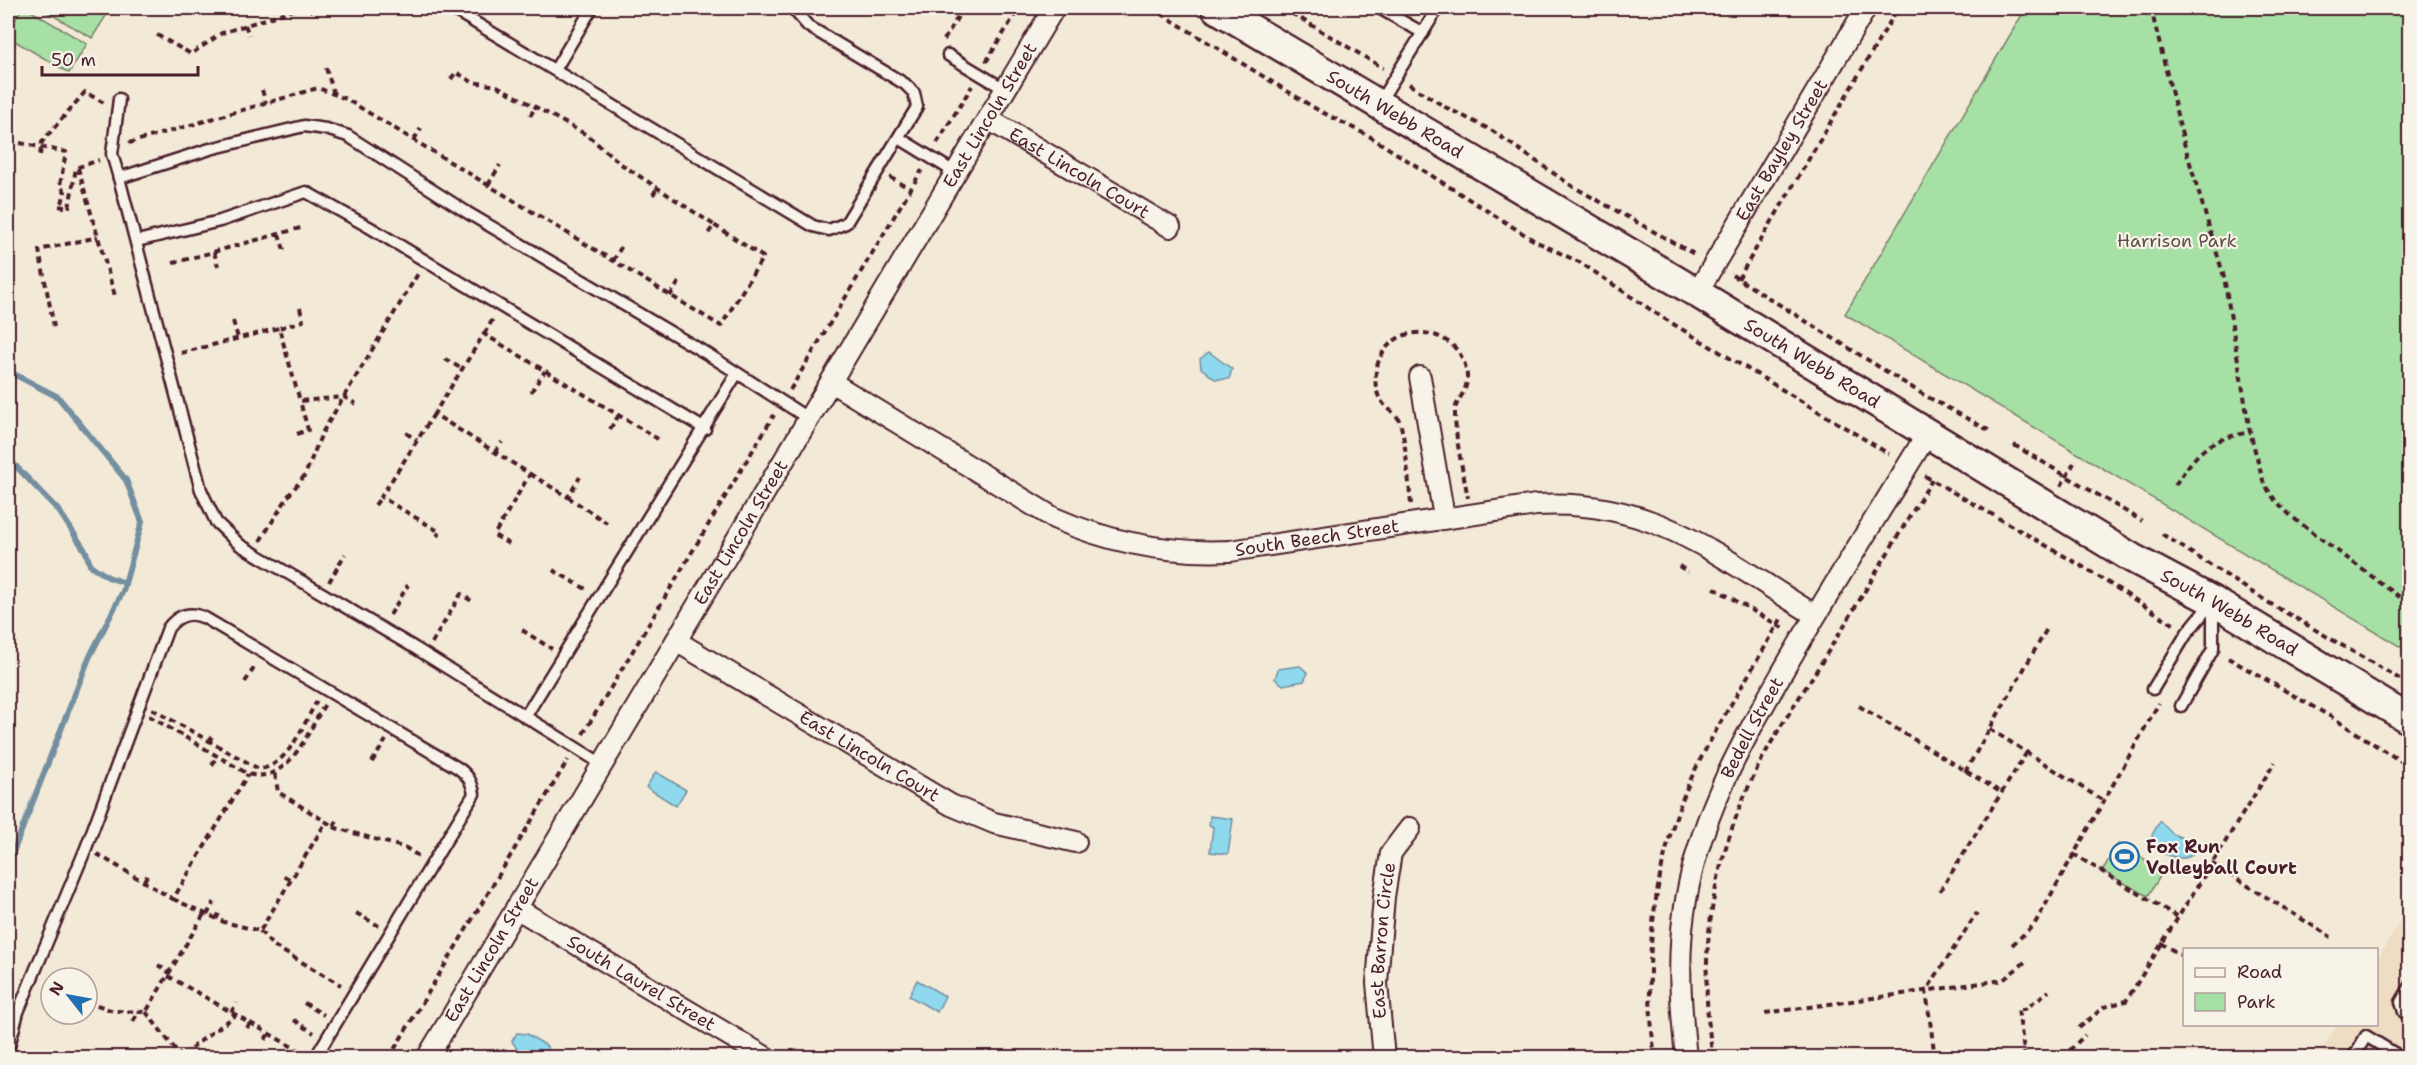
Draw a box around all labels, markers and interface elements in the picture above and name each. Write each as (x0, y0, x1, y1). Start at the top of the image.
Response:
street label: East Lincoln Street (937, 38, 1043, 192)
scale bar (42, 39, 198, 77)
text: 50 m (51, 48, 96, 72)
street label: South Webb Road (1322, 64, 1468, 164)
street label: East Bayley Street (1730, 75, 1833, 226)
street label: East Lincoln Court (1004, 122, 1154, 224)
park label: Harrison Park (2117, 229, 2237, 253)
street label: South Webb Road (1740, 313, 1885, 414)
street label: East Lincoln Street (688, 455, 793, 610)
street label: South Beech Street (1233, 514, 1401, 562)
street label: South Webb Road (2156, 563, 2303, 662)
street label: Bedell Street (1715, 673, 1789, 782)
street label: East Lincoln Court (795, 705, 944, 807)
place label: Fox Run Volleyball Court (2146, 835, 2297, 880)
sports icon: Fox Run Volleyball Court (2109, 841, 2141, 873)
street label: East Barron Circle (1365, 861, 1401, 1020)
street label: East Lincoln Street (439, 873, 544, 1027)
street label: South Laurel Street (563, 929, 720, 1037)
legend (2183, 948, 2378, 1026)
text: Road (2237, 960, 2282, 984)
north arrow (39, 966, 99, 1026)
text: N (44, 978, 69, 999)
text: Park (2237, 990, 2276, 1014)

